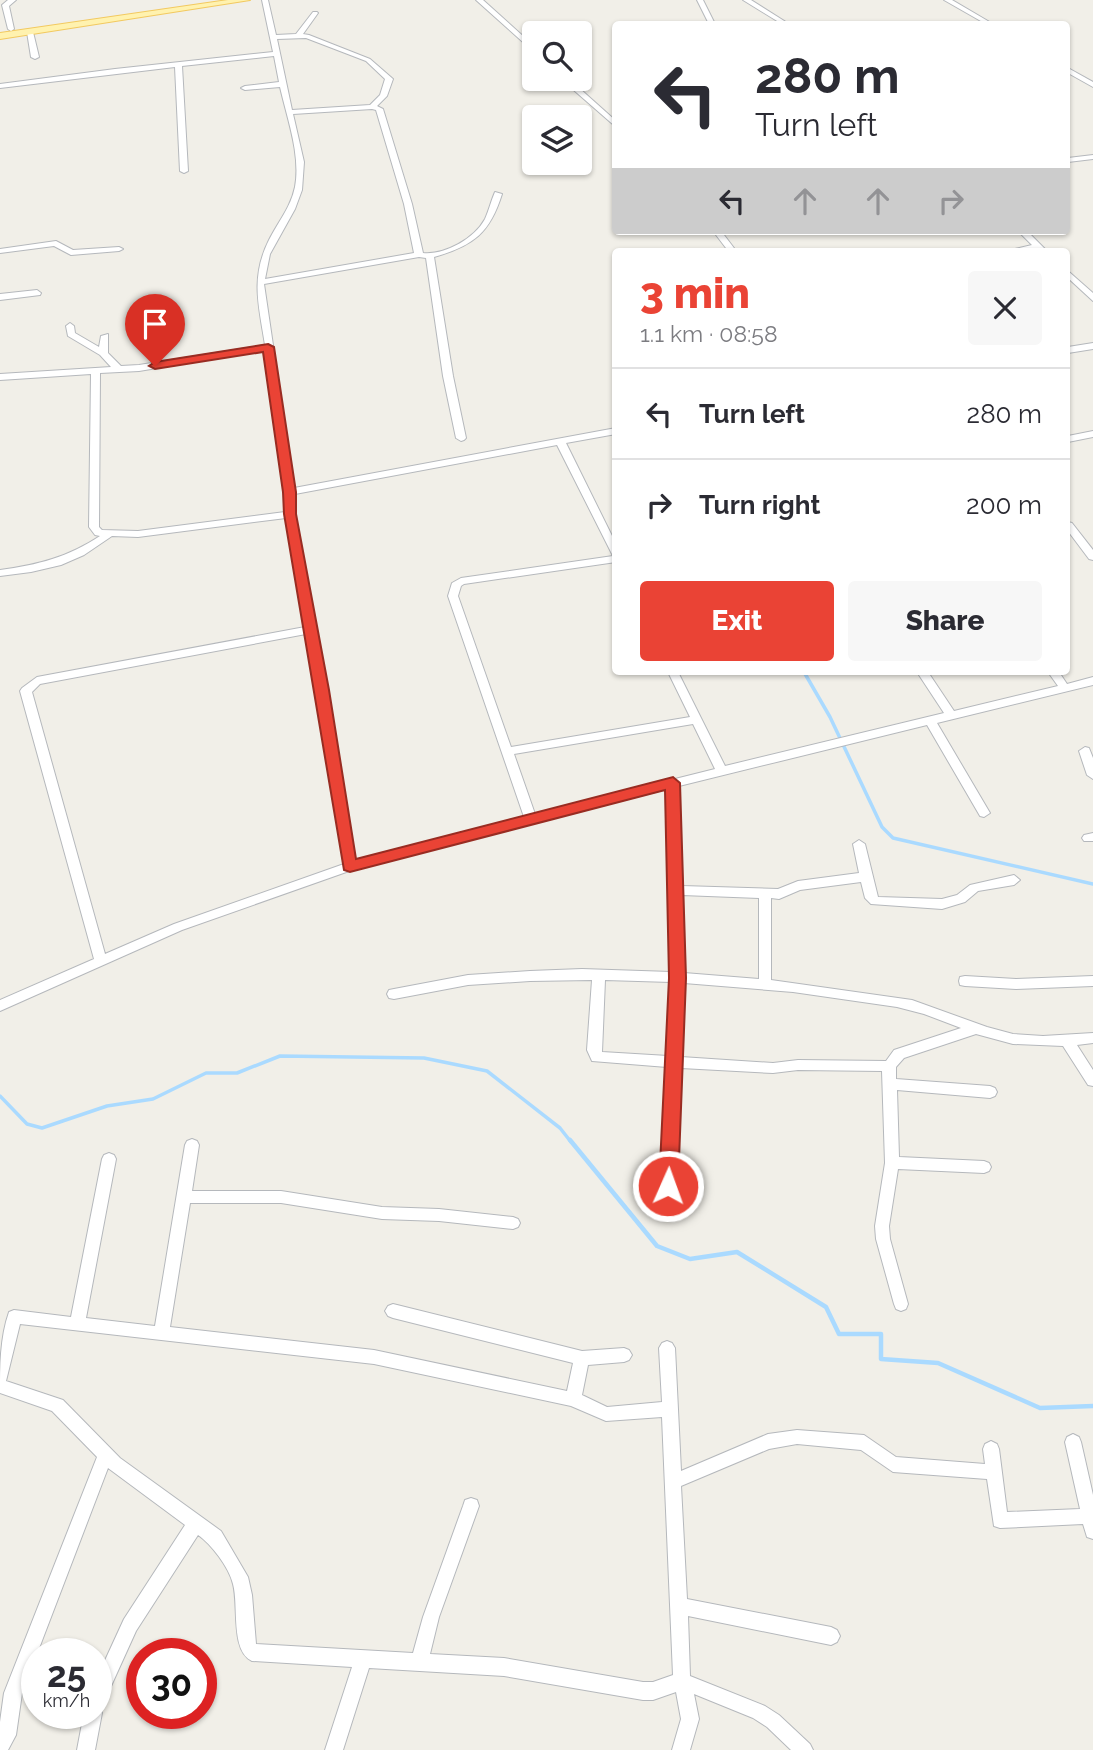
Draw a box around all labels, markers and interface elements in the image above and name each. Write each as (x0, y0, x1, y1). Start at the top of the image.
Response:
map controls (522, 21, 592, 175)
button: search (522, 21, 592, 91)
text: 280 m (755, 47, 900, 104)
icon: left (640, 49, 731, 140)
button: layers (522, 105, 592, 175)
text: Turn left (755, 106, 877, 143)
icon: left (713, 182, 751, 220)
icon: ahead (786, 182, 824, 220)
icon: ahead (859, 182, 897, 220)
icon: right (932, 182, 970, 220)
text: 3 min (640, 269, 750, 318)
button: close (968, 271, 1042, 345)
pin (125, 294, 185, 366)
icon: arrive (136, 305, 174, 343)
text: 1.1 km · 08:58 (640, 320, 778, 347)
icon: left (640, 395, 678, 433)
text: Turn left (699, 399, 805, 429)
text: 280 m (967, 399, 1042, 429)
icon: right (640, 486, 678, 524)
text: Turn right (699, 490, 820, 520)
text: 200 m (966, 490, 1042, 520)
button: Exit (640, 581, 834, 661)
button: Share (848, 581, 1042, 661)
position arrow (631, 1149, 705, 1223)
speed limit sign: 30 (126, 1638, 217, 1729)
text: 25 (47, 1654, 86, 1695)
text: km/h (43, 1690, 90, 1711)

